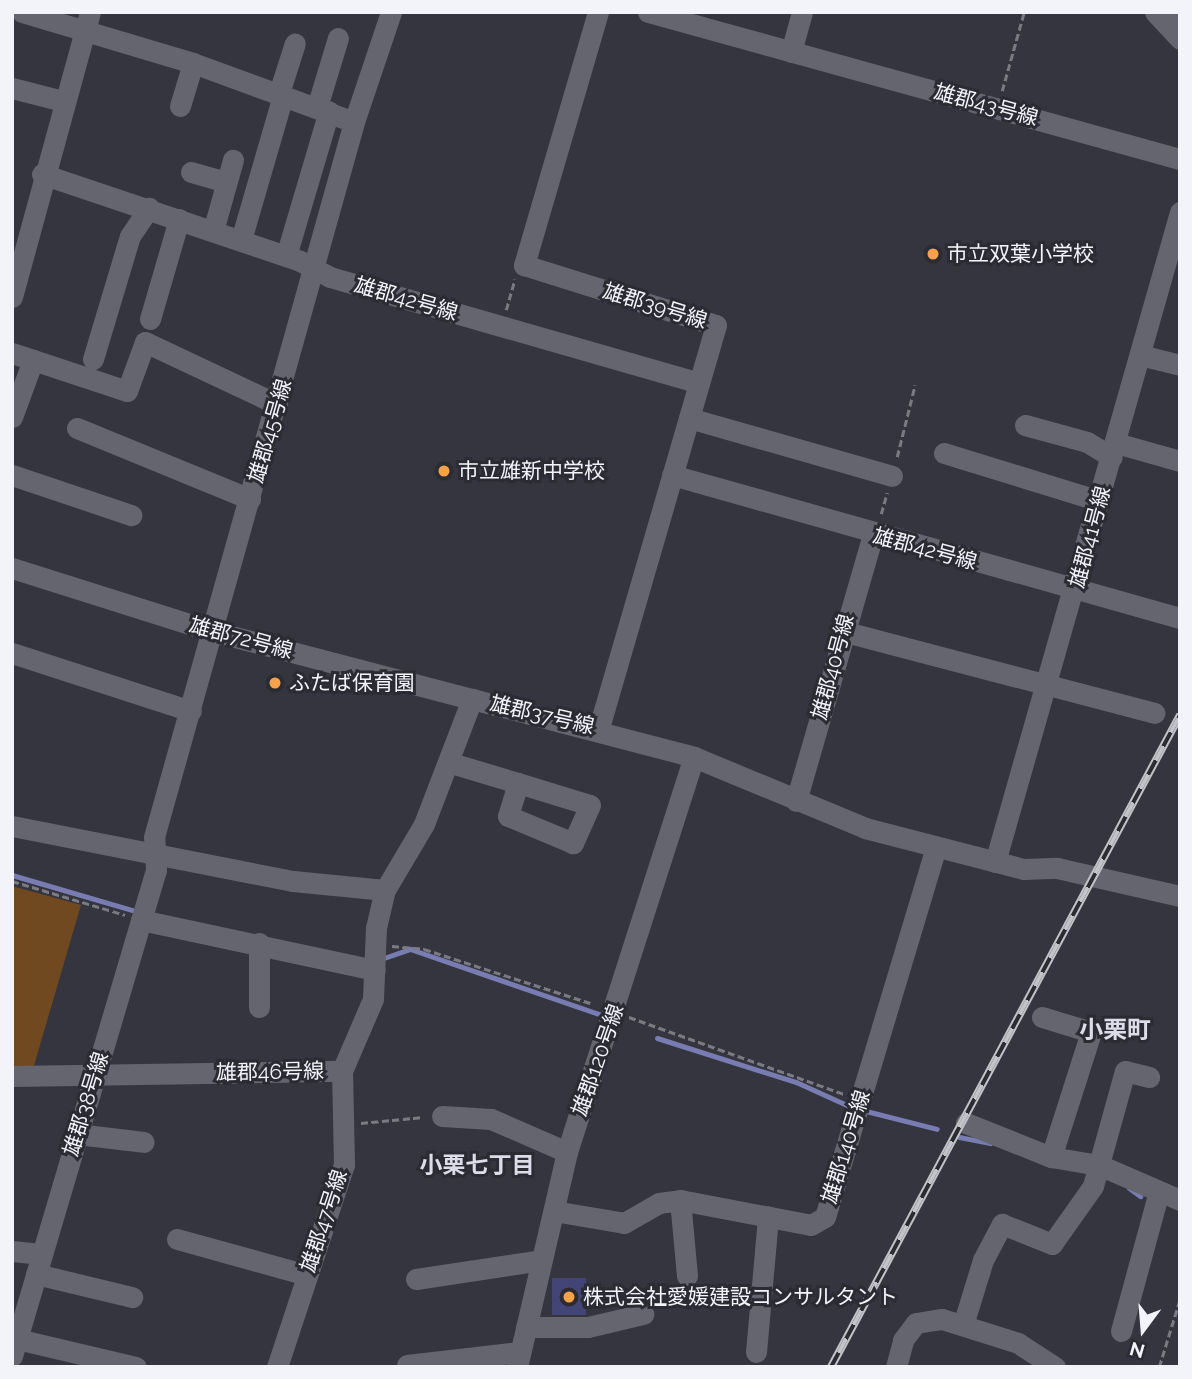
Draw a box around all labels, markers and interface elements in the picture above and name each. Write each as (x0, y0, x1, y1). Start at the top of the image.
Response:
street label: 雄郡43号線 (931, 79, 1041, 131)
place label: 市立双葉小学校 (947, 241, 1094, 267)
marker: 市立双葉小学校 (925, 246, 941, 262)
street label: 雄郡42号線 (351, 272, 461, 326)
street label: 雄郡39号線 (600, 278, 710, 334)
street label: 雄郡45号線 (243, 376, 297, 486)
place label: 市立雄新中学校 (458, 458, 605, 484)
marker: 市立雄新中学校 (436, 463, 452, 479)
street label: 雄郡41号線 (1064, 483, 1116, 591)
street label: 雄郡42号線 (870, 523, 980, 575)
street label: 雄郡40号線 (807, 611, 859, 723)
street label: 雄郡72号線 (186, 612, 296, 664)
place label: ふたば保育園 (289, 670, 415, 696)
marker: ふたば保育園 (267, 675, 283, 691)
street label: 雄郡37号線 (487, 691, 597, 739)
street label: 雄郡120号線 (567, 1001, 629, 1119)
district label: 小栗町 (1079, 1016, 1151, 1044)
street label: 雄郡38号線 (58, 1049, 114, 1159)
street label: 雄郡46号線 (216, 1058, 324, 1086)
street label: 雄郡140号線 (817, 1087, 875, 1207)
district label: 小栗七丁目 (420, 1151, 534, 1179)
street label: 雄郡47号線 (296, 1166, 352, 1276)
place label: 株式会社愛媛建設コンサルタント (583, 1284, 898, 1310)
marker: 株式会社愛媛建設コンサルタント (561, 1289, 577, 1305)
north arrow (1108, 1295, 1178, 1365)
text: N (1127, 1338, 1147, 1363)

